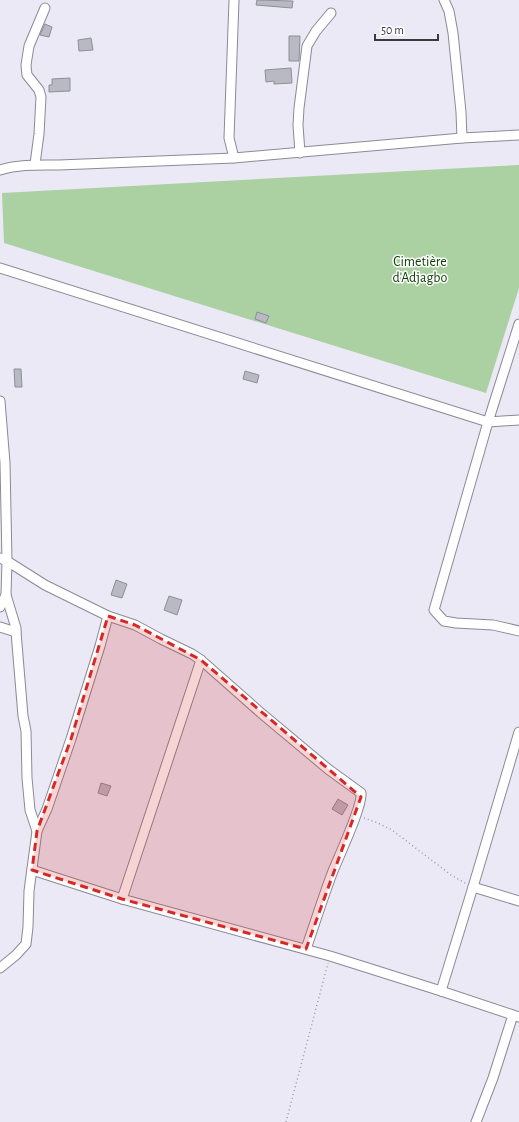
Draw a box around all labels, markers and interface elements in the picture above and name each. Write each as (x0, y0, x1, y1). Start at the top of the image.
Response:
scale bar (375, 16, 438, 42)
text: 50 m (381, 24, 404, 36)
park label: Cimetière d'Adjagbo (393, 255, 448, 285)

